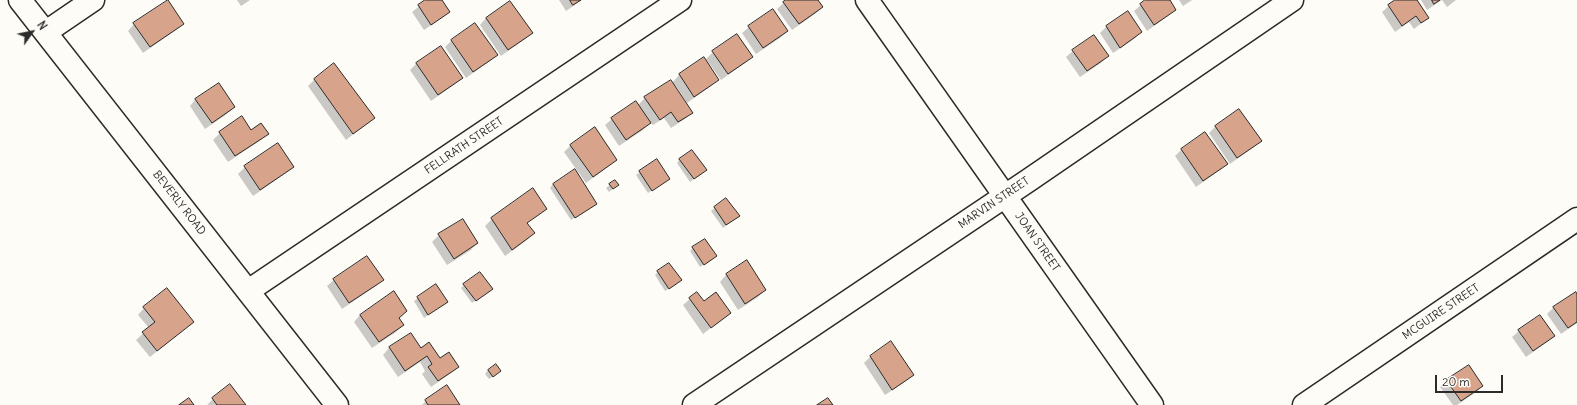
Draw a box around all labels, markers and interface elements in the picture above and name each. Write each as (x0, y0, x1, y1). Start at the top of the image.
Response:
north arrow (12, 12, 52, 52)
text: N (34, 18, 50, 32)
street label: FELLRATH STREET (422, 115, 506, 177)
street label: BEVERLY ROAD (150, 168, 208, 238)
street label: MARVIN STREET (956, 174, 1032, 232)
street label: JOAN STREET (1012, 210, 1062, 274)
street label: MCGUIRE STREET (1400, 281, 1482, 343)
scale bar (1437, 367, 1505, 393)
text: 20 m (1442, 374, 1470, 389)

